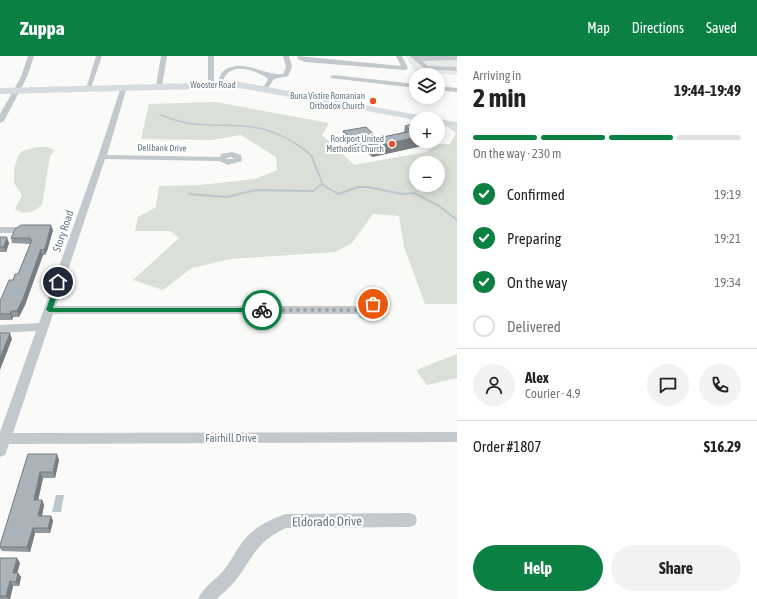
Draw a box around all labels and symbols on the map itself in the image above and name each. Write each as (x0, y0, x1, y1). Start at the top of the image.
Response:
street label: Wooster Road (190, 80, 236, 90)
place label: Buna Vistire Romanian Orthodox Church (290, 91, 365, 111)
marker: Buna Vistire Romanian Orthodox Church (368, 96, 378, 106)
place label: Rockport United Methodist Church (326, 134, 384, 154)
marker: Rockport United Methodist Church (387, 139, 397, 149)
street label: Dellbank Drive (137, 143, 187, 153)
street label: Story Road (50, 209, 76, 253)
pin (41, 265, 75, 299)
pin (356, 287, 390, 321)
courier (242, 290, 282, 330)
street label: Fairhill Drive (205, 432, 257, 444)
street label: Eldorado Drive (292, 513, 362, 530)

